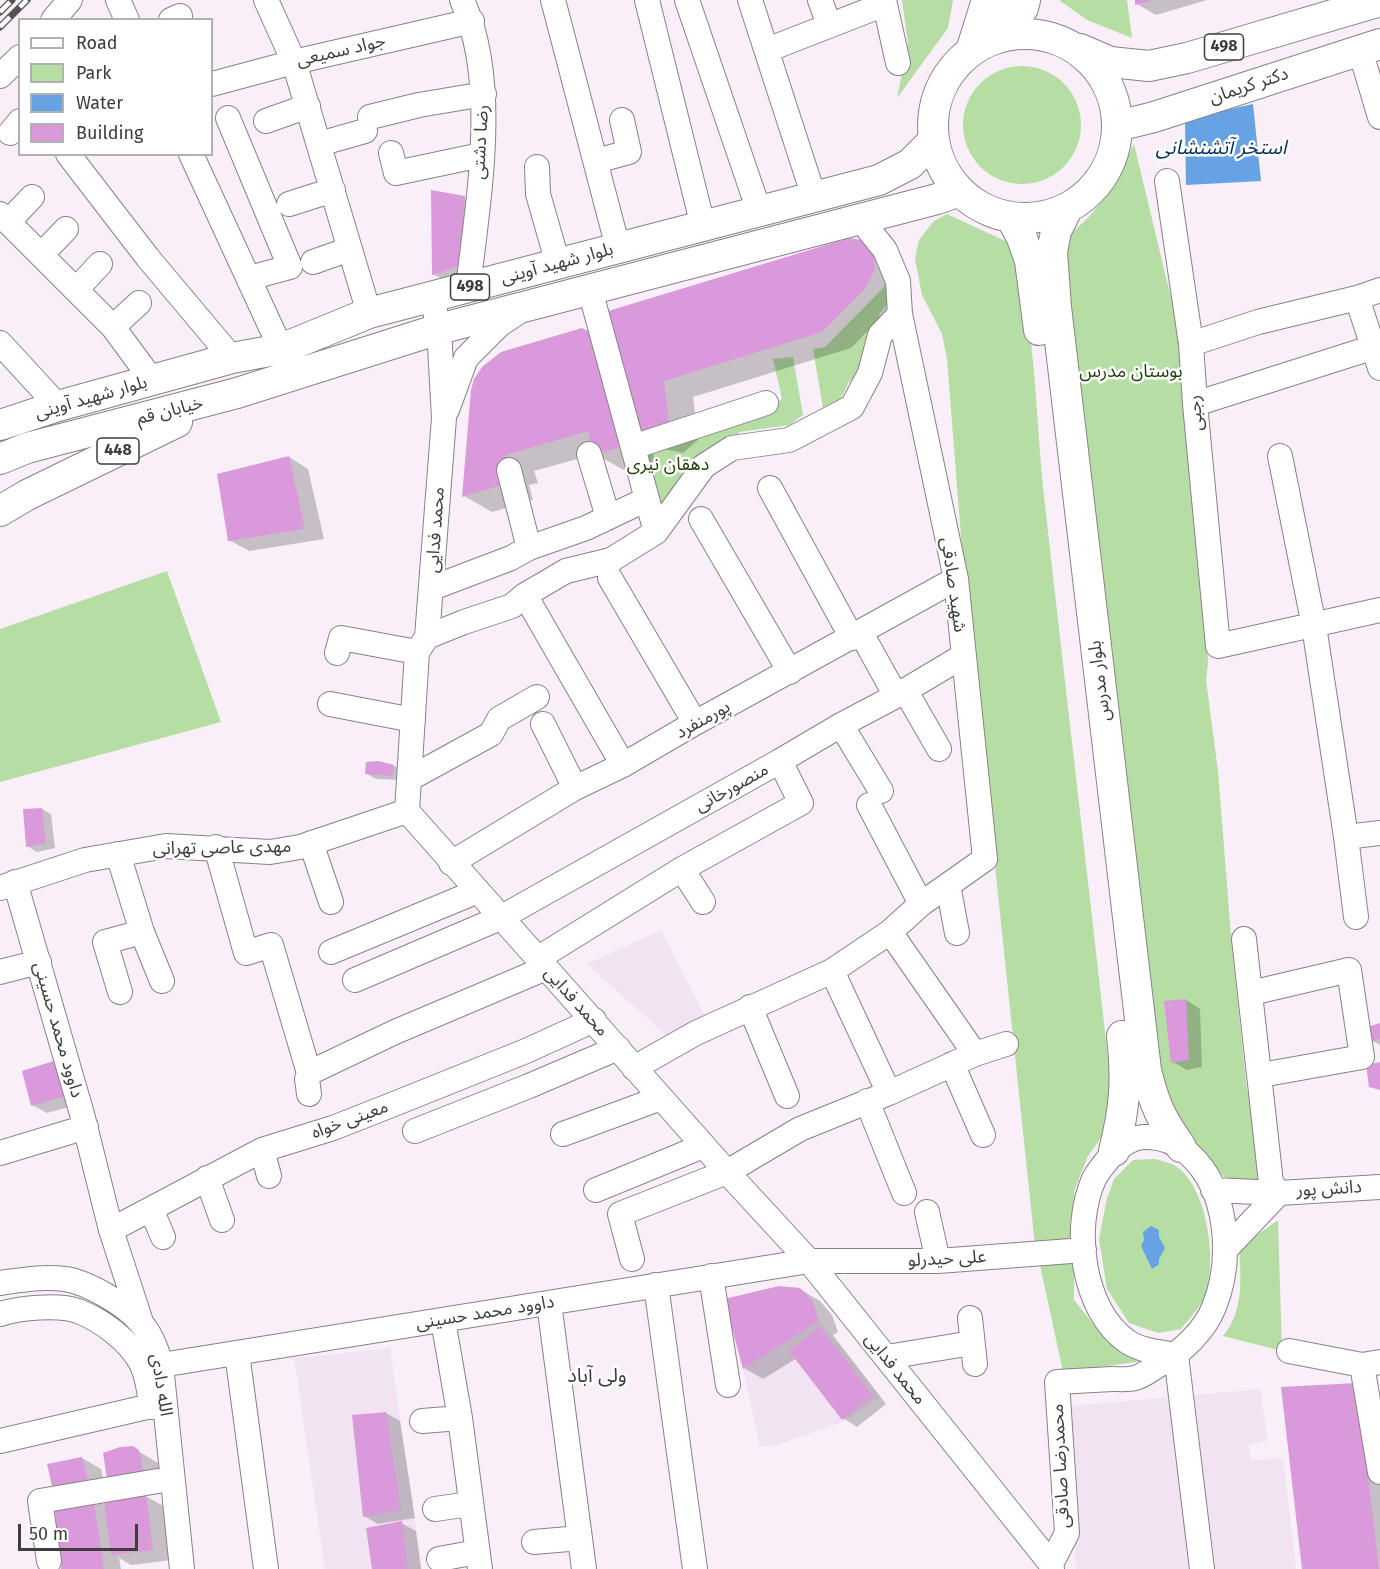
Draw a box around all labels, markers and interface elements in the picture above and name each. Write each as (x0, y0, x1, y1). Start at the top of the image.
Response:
legend (18, 18, 213, 156)
street label: جواد سمیعی (294, 30, 388, 72)
text: Road (76, 32, 118, 54)
road number: 498 (1204, 34, 1244, 60)
text: Park (76, 62, 111, 84)
street label: دکتر کریمان (1207, 63, 1291, 109)
text: Water (76, 92, 123, 114)
street label: رضا دشتی (468, 104, 494, 180)
text: Building (76, 122, 143, 144)
water label: استخر آتشنشانی (1155, 136, 1287, 160)
street label: بلوار شهید آوینی (498, 239, 616, 289)
road number: 498 (450, 274, 490, 300)
park label: بوستان مدرس (1079, 361, 1183, 383)
street label: بلوار شهید آوینی (32, 372, 150, 424)
street label: خیابان قم (134, 392, 206, 430)
street label: رجبی (1184, 394, 1208, 432)
road number: 448 (97, 438, 139, 464)
park label: دهقان نیری (627, 454, 709, 476)
street label: محمد فدایی (422, 486, 450, 574)
street label: شهید صادقی (936, 536, 970, 634)
street label: بلوار مدرس (1084, 639, 1116, 723)
street label: پورمنفرد (672, 696, 734, 744)
street label: منصورخانی (691, 759, 773, 817)
street label: مهدی عاصی تهرانی (152, 836, 292, 860)
street label: داوود محمد حسینی (28, 960, 88, 1100)
street label: محمد فدایی (539, 963, 613, 1041)
street label: معینی خواه (309, 1096, 391, 1144)
street label: دانش پور (1296, 1176, 1362, 1202)
street label: علی حیدرلو (907, 1246, 987, 1272)
street label: داوود محمد حسینی (414, 1291, 556, 1335)
street label: محمد فدایی (859, 1329, 931, 1409)
street label: الله دادی (145, 1352, 177, 1418)
district label: ولی آباد (567, 1364, 627, 1388)
street label: محمدرضا صادقی (1047, 1403, 1075, 1529)
scale bar (21, 1512, 141, 1550)
text: 50 m (29, 1523, 68, 1545)

